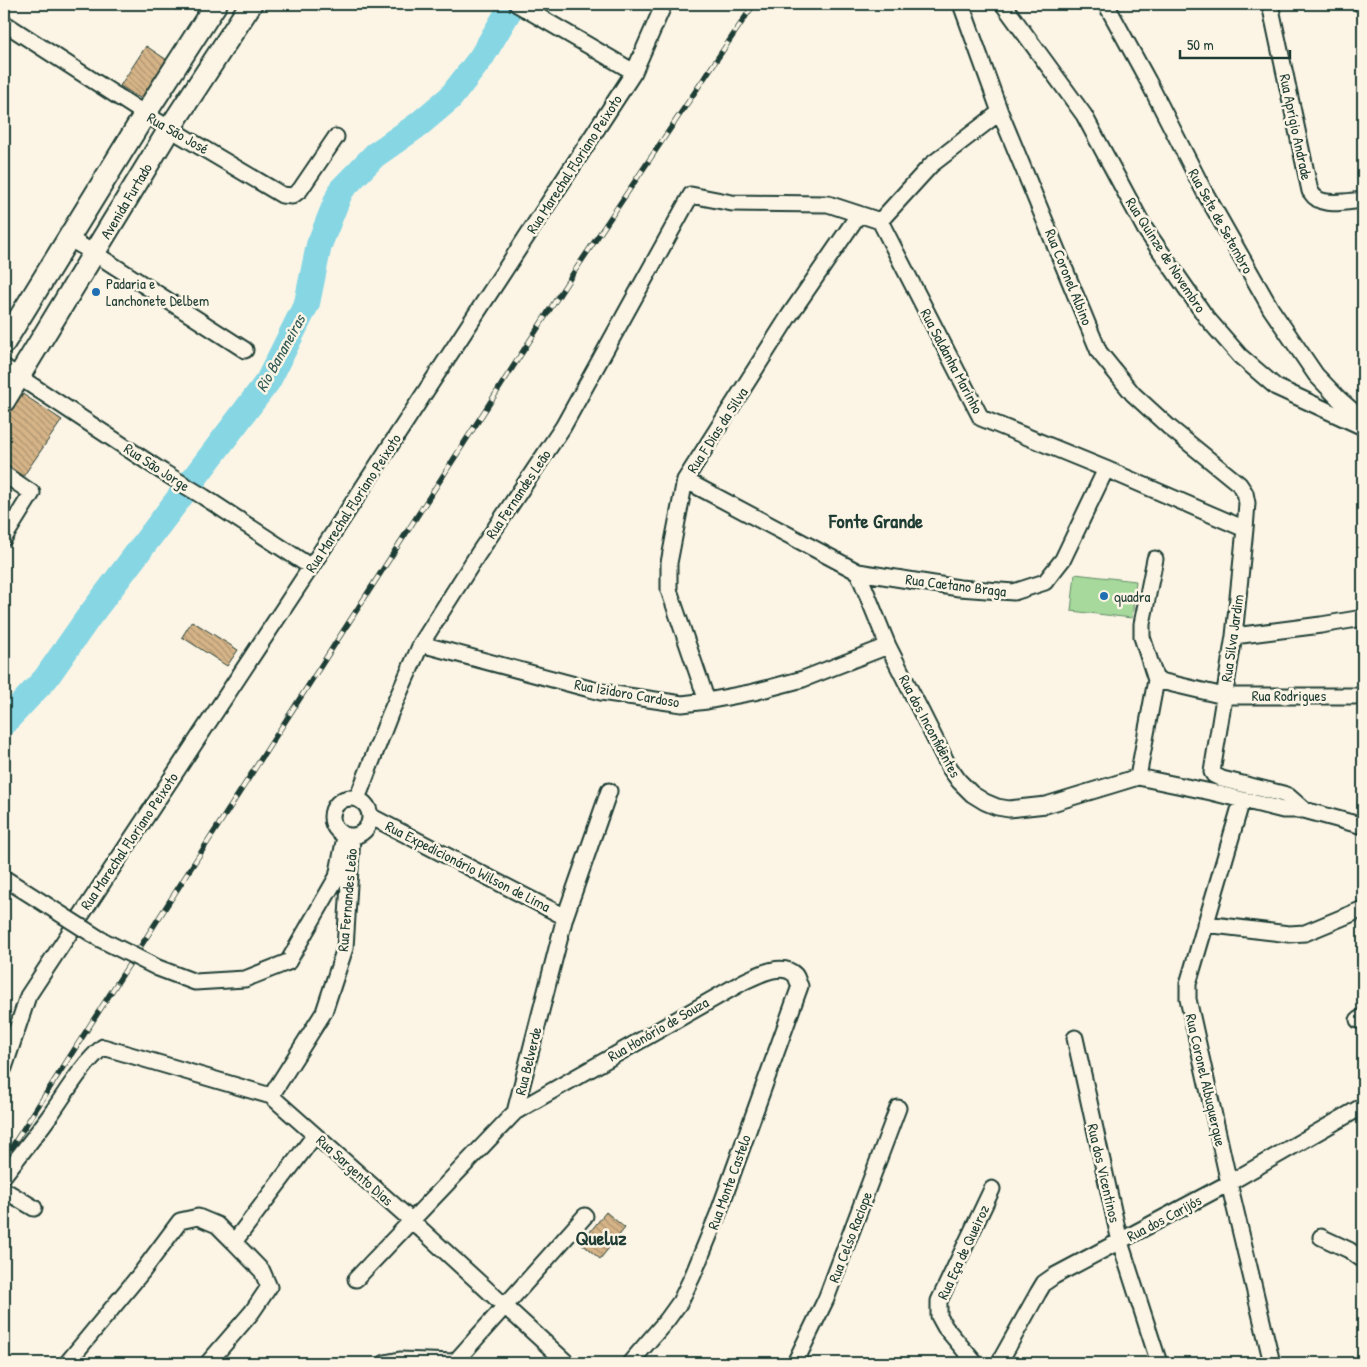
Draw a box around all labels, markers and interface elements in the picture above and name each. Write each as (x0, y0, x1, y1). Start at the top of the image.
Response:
scale bar (1180, 28, 1290, 60)
text: 50 m (1187, 34, 1214, 55)
street label: Rua Aprígio Andrade (1275, 72, 1317, 182)
street label: Rua Marechal Floriano Peixoto (521, 91, 627, 237)
street label: Rua São José (143, 107, 213, 159)
street label: Avenida Furtado (95, 159, 157, 243)
street label: Rua Sete de Setembro (1183, 165, 1259, 277)
street label: Rua Quinze de Novembro (1121, 193, 1211, 317)
street label: Rua Coronel Albino (1040, 226, 1098, 328)
place label: Padaria e Lanchonete Delbem (106, 273, 209, 311)
marker: Padaria e Lanchonete Delbem (90, 286, 102, 298)
street label: Rua Saldanha Marinho (915, 305, 989, 417)
water label: Rio Bananeiras (250, 309, 311, 395)
street label: Rua F Dias da Silva (681, 383, 753, 477)
street label: Rua Marechal Floriano Peixoto (300, 430, 406, 576)
street label: Rua São Jorge (120, 438, 194, 496)
street label: Rua Fernandes Leão (480, 445, 556, 543)
district label: Fonte Grande (828, 507, 923, 534)
street label: Rua Caetano Braga (904, 568, 1008, 602)
place label: quadra (1114, 586, 1150, 607)
marker: quadra (1098, 590, 1110, 602)
street label: Rua Silva Jardim (1215, 593, 1249, 683)
street label: Rua dos Inconfidêntes (894, 671, 966, 781)
street label: Rua Izidoro Cardoso (573, 673, 681, 713)
street label: Rua Rodrigues (1252, 685, 1326, 706)
street label: Rua Marechal Floriano Peixoto (75, 768, 183, 914)
street label: Rua Expedicionário Wilson de Lima (382, 815, 554, 917)
street label: Rua Fernandes Leão (332, 848, 362, 952)
street label: Rua Honório de Souza (604, 992, 712, 1066)
street label: Rua Coronel Albuquerque (1181, 1012, 1231, 1148)
street label: Rua Belverde (509, 1025, 547, 1097)
street label: Rua dos Vicentinos (1082, 1122, 1126, 1225)
street label: Rua Sargento Dias (312, 1130, 398, 1210)
street label: Rua Monte Castelo (702, 1132, 756, 1232)
street label: Rua Celso Raciope (823, 1188, 877, 1286)
street label: Rua dos Carijós (1123, 1189, 1205, 1246)
street label: Rua Eça de Queiroz (932, 1201, 994, 1303)
district label: Queluz (576, 1224, 627, 1251)

